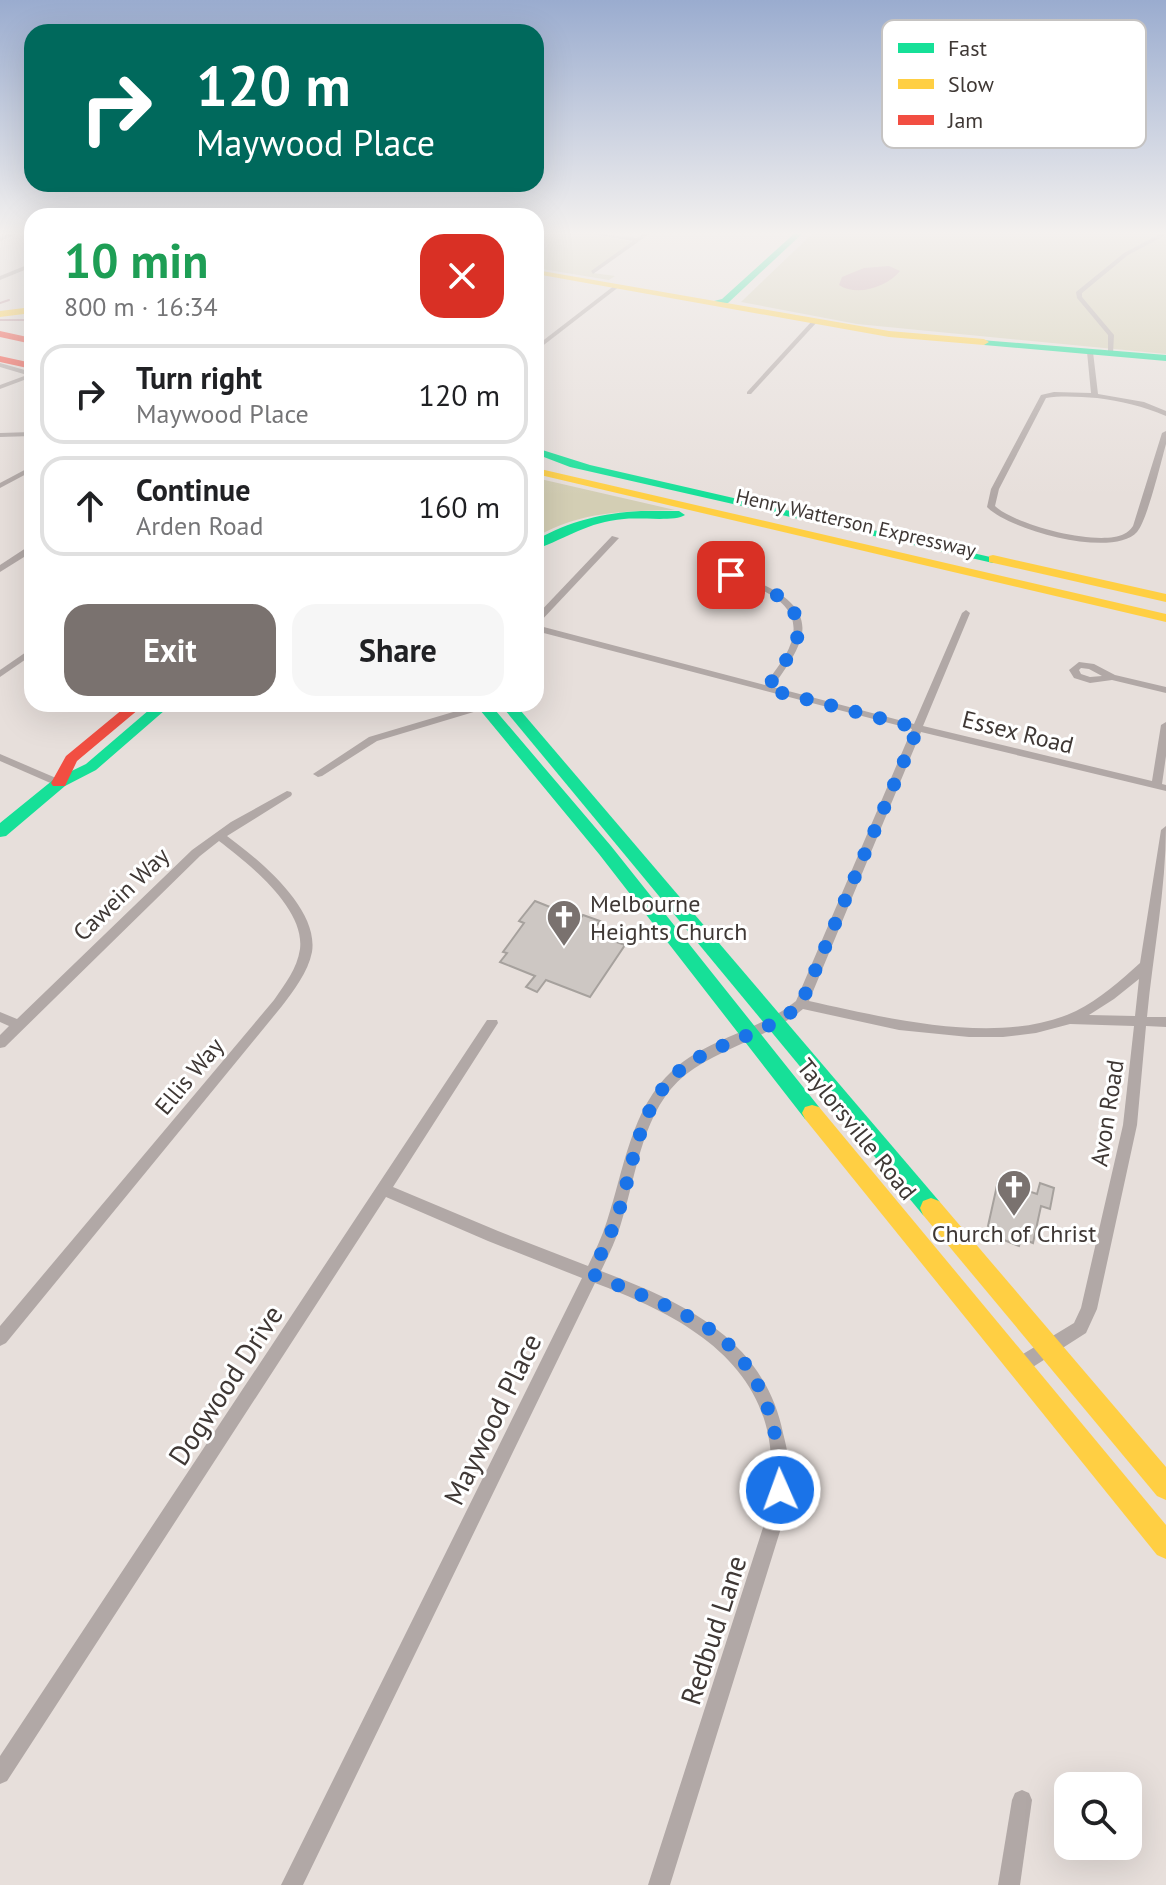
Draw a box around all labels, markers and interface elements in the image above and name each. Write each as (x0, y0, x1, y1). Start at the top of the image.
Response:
legend (882, 20, 1146, 148)
text: Fast (948, 34, 988, 62)
text: 120 m (196, 49, 351, 121)
icon: right (64, 56, 168, 160)
text: Slow (948, 70, 994, 98)
text: Jam (947, 106, 983, 134)
text: Maywood Place (196, 119, 435, 166)
text: 10 min (64, 229, 208, 291)
button: close (420, 234, 504, 318)
text: 800 m · 16:34 (64, 290, 218, 323)
text: Turn right (136, 358, 262, 397)
icon: right (68, 372, 112, 416)
text: 120 m (419, 375, 500, 414)
text: Maywood Place (136, 397, 309, 430)
text: Continue (136, 470, 250, 509)
street label: Henry Watterson Expressway (733, 483, 979, 563)
icon: ahead (68, 484, 112, 528)
text: 160 m (419, 487, 500, 526)
text: Arden Road (136, 509, 263, 542)
pin (697, 541, 765, 609)
icon: arrive (709, 553, 753, 597)
button: Exit (64, 604, 276, 696)
button: Share (292, 604, 504, 696)
street label: Essex Road (959, 703, 1077, 761)
street label: Cawein Way (66, 840, 176, 948)
place label: Melbourne Heights Church (590, 888, 747, 947)
church icon: Melbourne Heights Church (545, 898, 583, 948)
street label: Ellis Way (148, 1031, 230, 1121)
street label: Taylorsville Road (790, 1052, 924, 1206)
street label: Avon Road (1083, 1057, 1131, 1169)
church icon: Church of Christ (995, 1168, 1033, 1218)
place label: Church of Christ (932, 1218, 1096, 1249)
street label: Dogwood Drive (159, 1298, 291, 1472)
street label: Maywood Place (435, 1327, 549, 1511)
position arrow (738, 1448, 822, 1532)
street label: Redbud Lane (672, 1551, 754, 1709)
map controls (1054, 1772, 1142, 1860)
button: search (1054, 1772, 1142, 1860)

